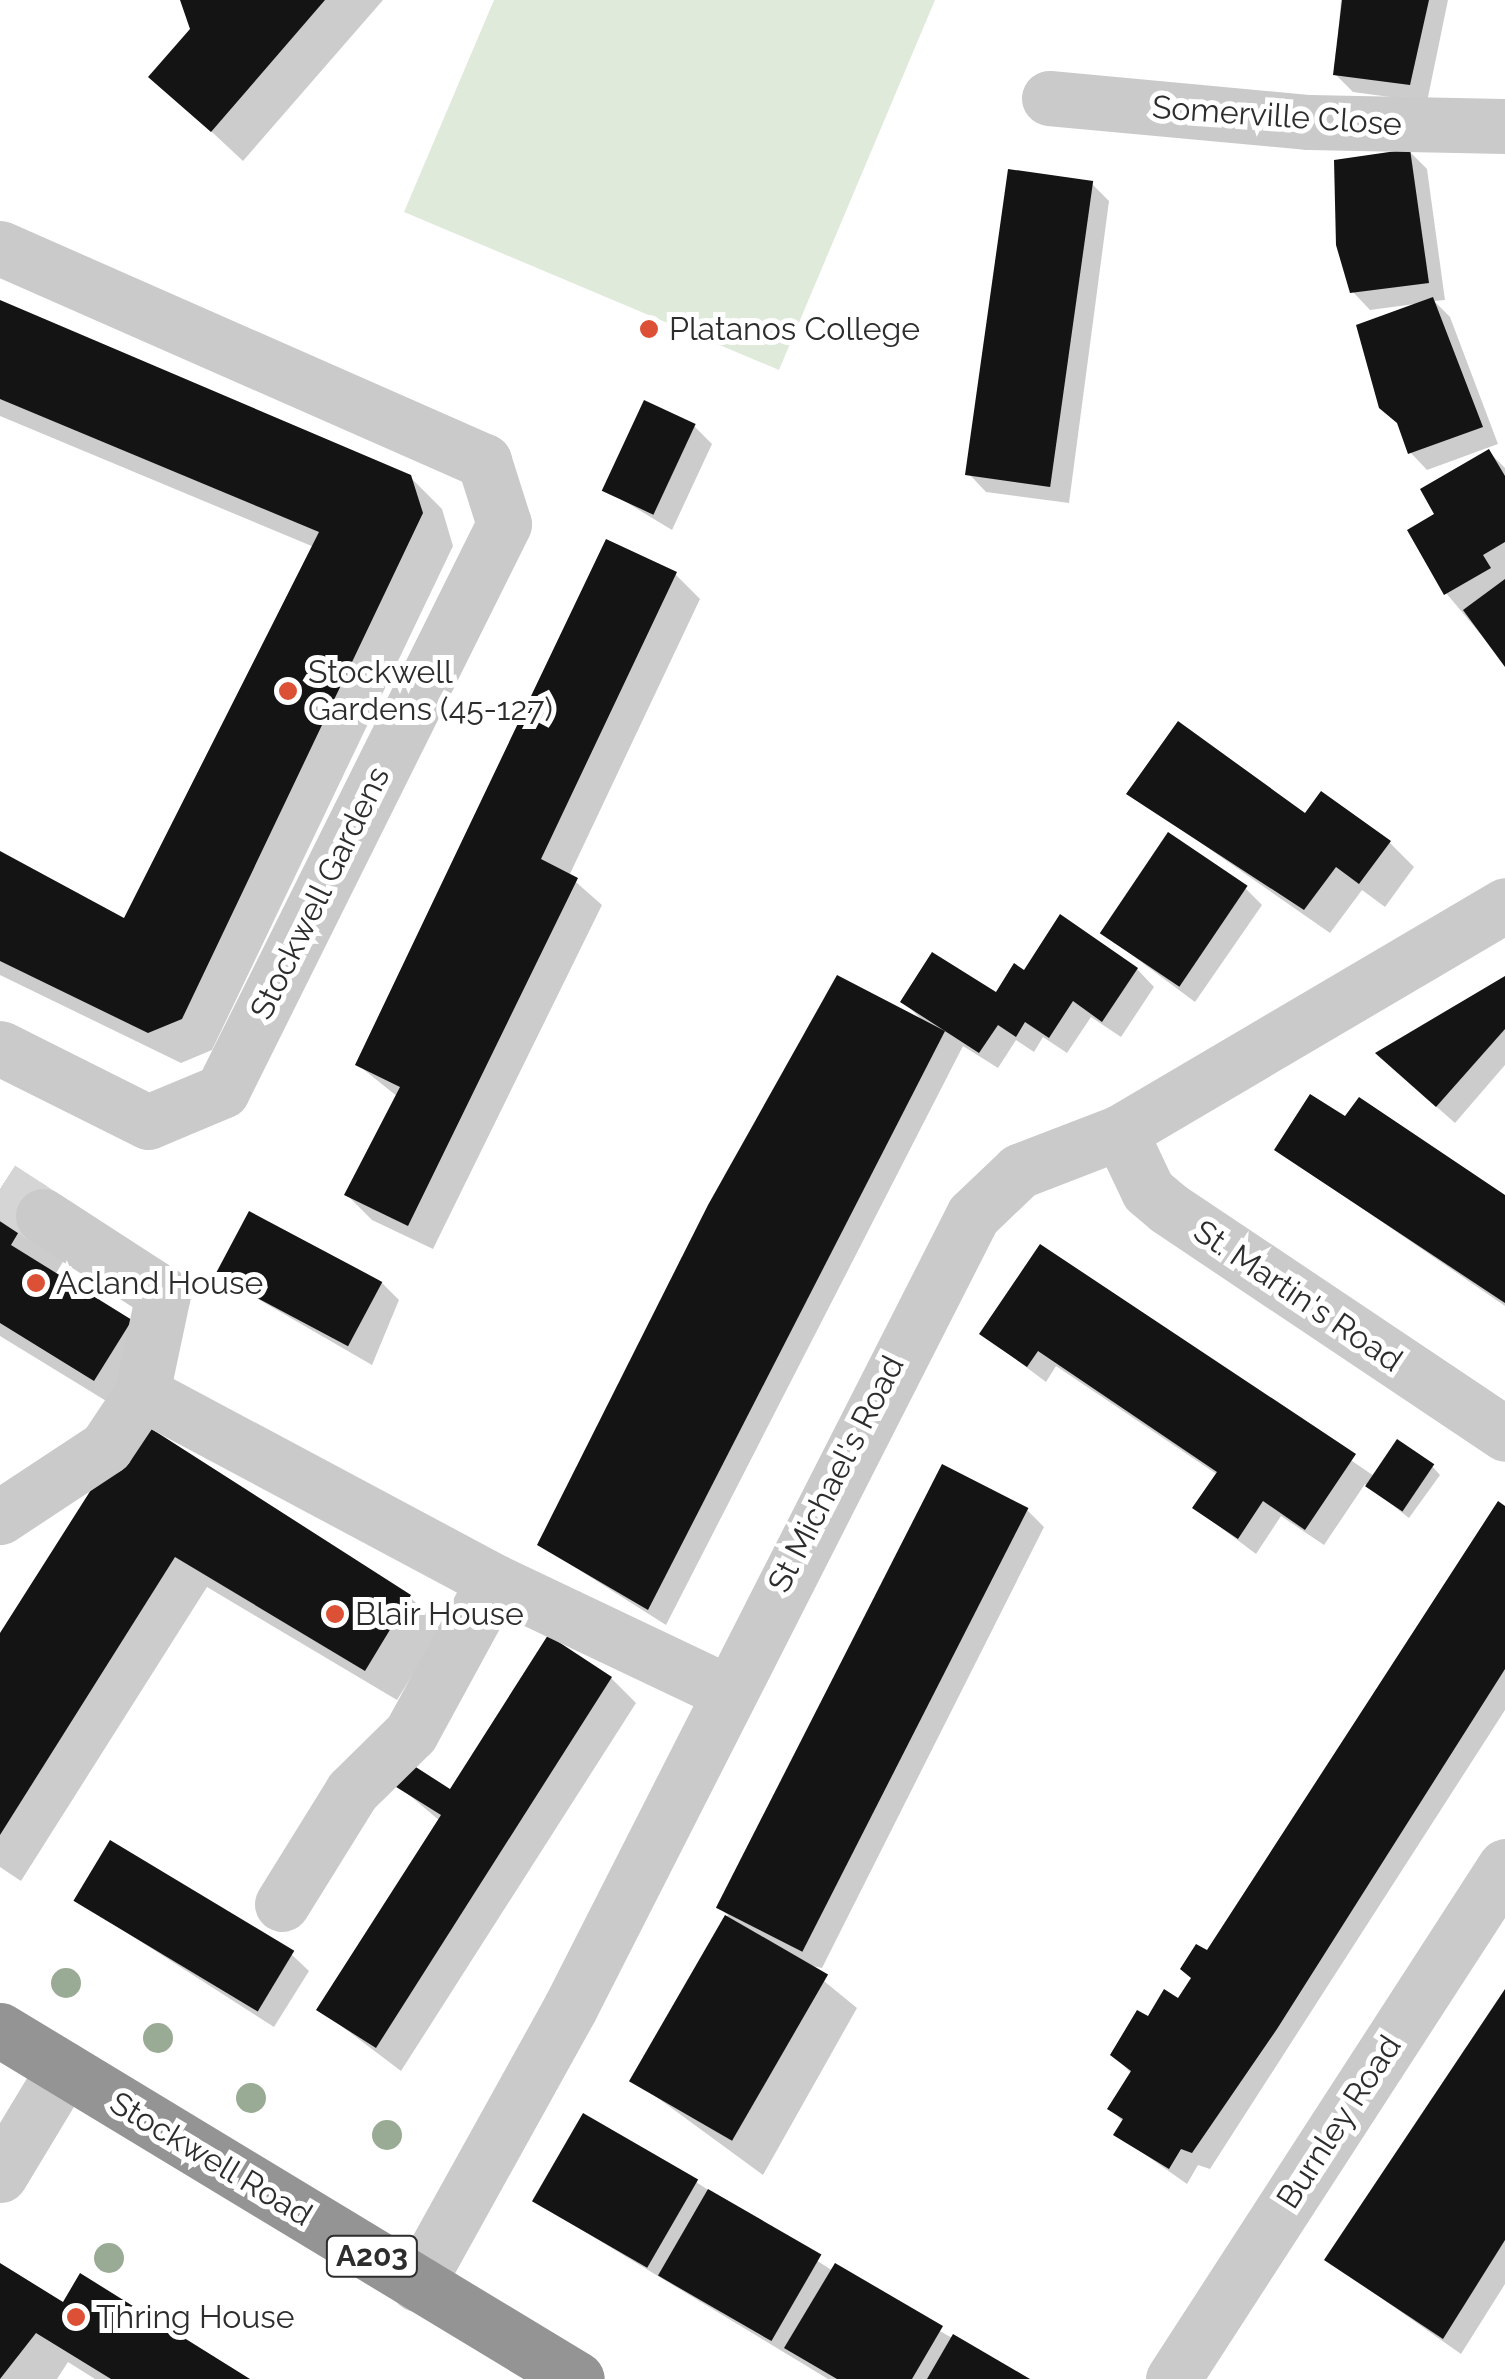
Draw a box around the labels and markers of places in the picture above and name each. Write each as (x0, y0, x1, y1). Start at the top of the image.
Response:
place label: Platanos College (669, 310, 920, 348)
marker: Platanos College (638, 318, 660, 340)
place label: Stockwell Gardens (45-127) (308, 654, 553, 729)
marker: Stockwell Gardens (45-127) (277, 680, 299, 702)
place label: Acland House (56, 1264, 263, 1302)
marker: Acland House (25, 1272, 47, 1294)
place label: Blair House (355, 1595, 524, 1633)
marker: Blair House (324, 1603, 346, 1625)
place label: Thring House (96, 2298, 295, 2336)
marker: Thring House (65, 2306, 87, 2328)

